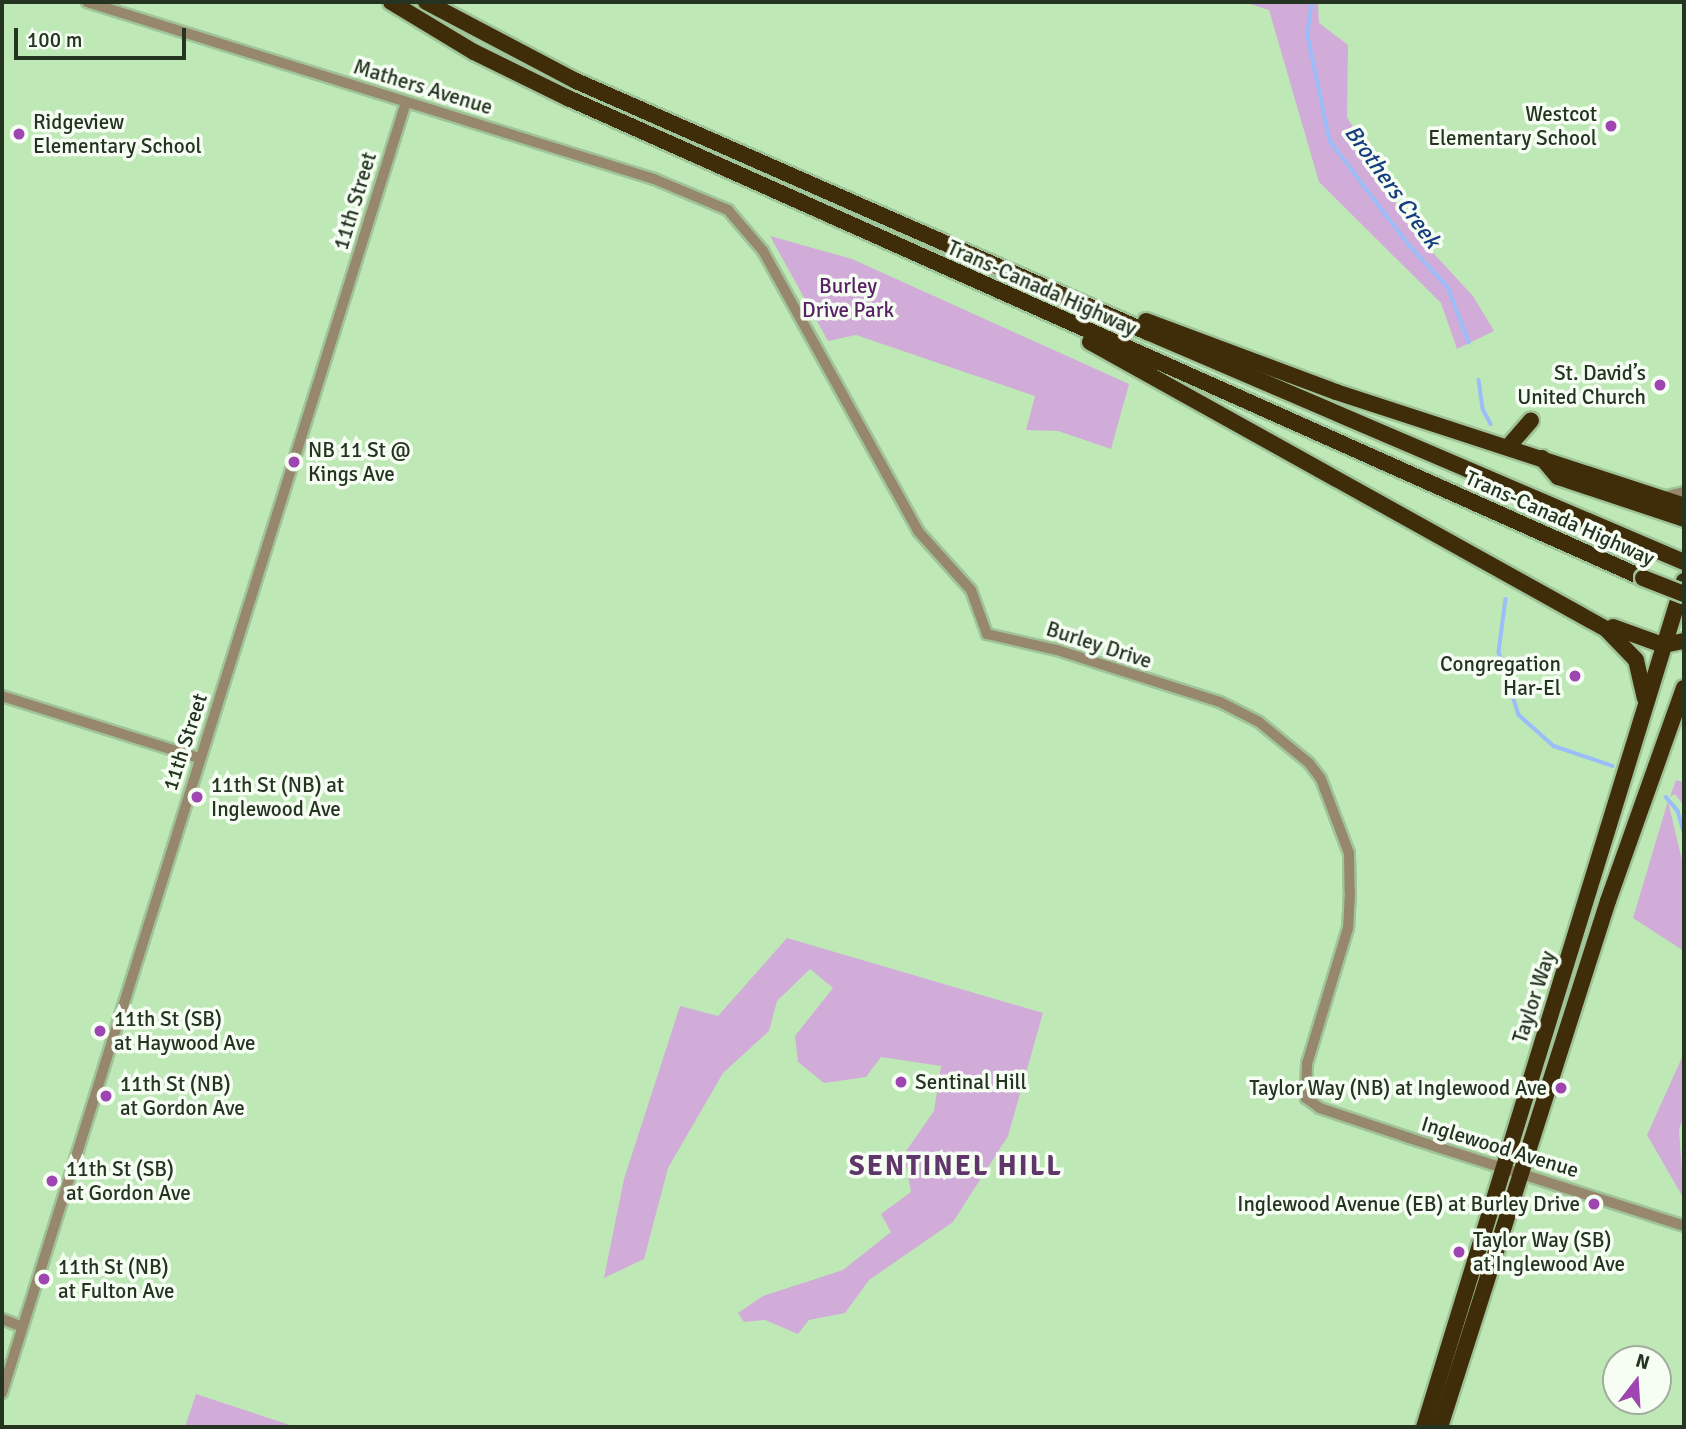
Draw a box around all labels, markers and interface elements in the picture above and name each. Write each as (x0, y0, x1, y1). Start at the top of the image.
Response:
scale bar (18, 14, 189, 58)
text: 100 m (27, 27, 82, 53)
street label: Mathers Avenue (351, 54, 495, 120)
place label: Westcot Elementary School (1428, 101, 1597, 151)
place label: Ridgeview Elementary School (33, 109, 202, 159)
marker: Westcot Elementary School (1603, 118, 1619, 134)
water label: Brothers Creek (1338, 120, 1446, 254)
marker: Ridgeview Elementary School (11, 126, 27, 142)
street label: 11th Street (328, 149, 382, 253)
street label: Trans-Canada Highway (944, 235, 1140, 341)
park label: Burley Drive Park (802, 273, 894, 323)
place label: St. David’s United Church (1517, 360, 1646, 410)
marker: St. David’s United Church (1652, 377, 1668, 393)
place label: NB 11 St @ Kings Ave (308, 437, 410, 487)
marker: NB 11 St @ Kings Ave (286, 454, 302, 470)
street label: Trans-Canada Highway (1462, 465, 1658, 571)
street label: Burley Drive (1043, 616, 1155, 674)
place label: Congregation Har-El (1440, 651, 1561, 701)
marker: Congregation Har-El (1567, 668, 1583, 684)
street label: 11th Street (157, 690, 213, 794)
place label: 11th St (NB) at Inglewood Ave (211, 772, 344, 822)
marker: 11th St (NB) at Inglewood Ave (189, 789, 205, 805)
street label: Taylor Way (1507, 948, 1561, 1046)
place label: 11th St (SB) at Haywood Ave (114, 1006, 256, 1056)
marker: 11th St (SB) at Haywood Ave (92, 1023, 108, 1039)
place label: Sentinal Hill (915, 1069, 1027, 1095)
place label: 11th St (NB) at Gordon Ave (120, 1071, 245, 1121)
marker: Sentinal Hill (893, 1074, 909, 1090)
place label: Taylor Way (NB) at Inglewood Ave (1249, 1075, 1547, 1101)
marker: Taylor Way (NB) at Inglewood Ave (1553, 1080, 1569, 1096)
marker: 11th St (NB) at Gordon Ave (98, 1088, 114, 1104)
street label: Inglewood Avenue (1418, 1111, 1582, 1183)
district label: SENTINEL HILL (851, 1149, 1061, 1183)
place label: 11th St (SB) at Gordon Ave (66, 1156, 191, 1206)
marker: 11th St (SB) at Gordon Ave (44, 1173, 60, 1189)
place label: Inglewood Avenue (EB) at Burley Drive (1237, 1191, 1580, 1217)
marker: Inglewood Avenue (EB) at Burley Drive (1586, 1196, 1602, 1212)
place label: Taylor Way (SB) at Inglewood Ave (1473, 1227, 1625, 1277)
marker: Taylor Way (SB) at Inglewood Ave (1451, 1244, 1467, 1260)
place label: 11th St (NB) at Fulton Ave (58, 1254, 175, 1304)
marker: 11th St (NB) at Fulton Ave (36, 1271, 52, 1287)
north arrow (1602, 1345, 1672, 1415)
text: N (1633, 1348, 1652, 1375)

